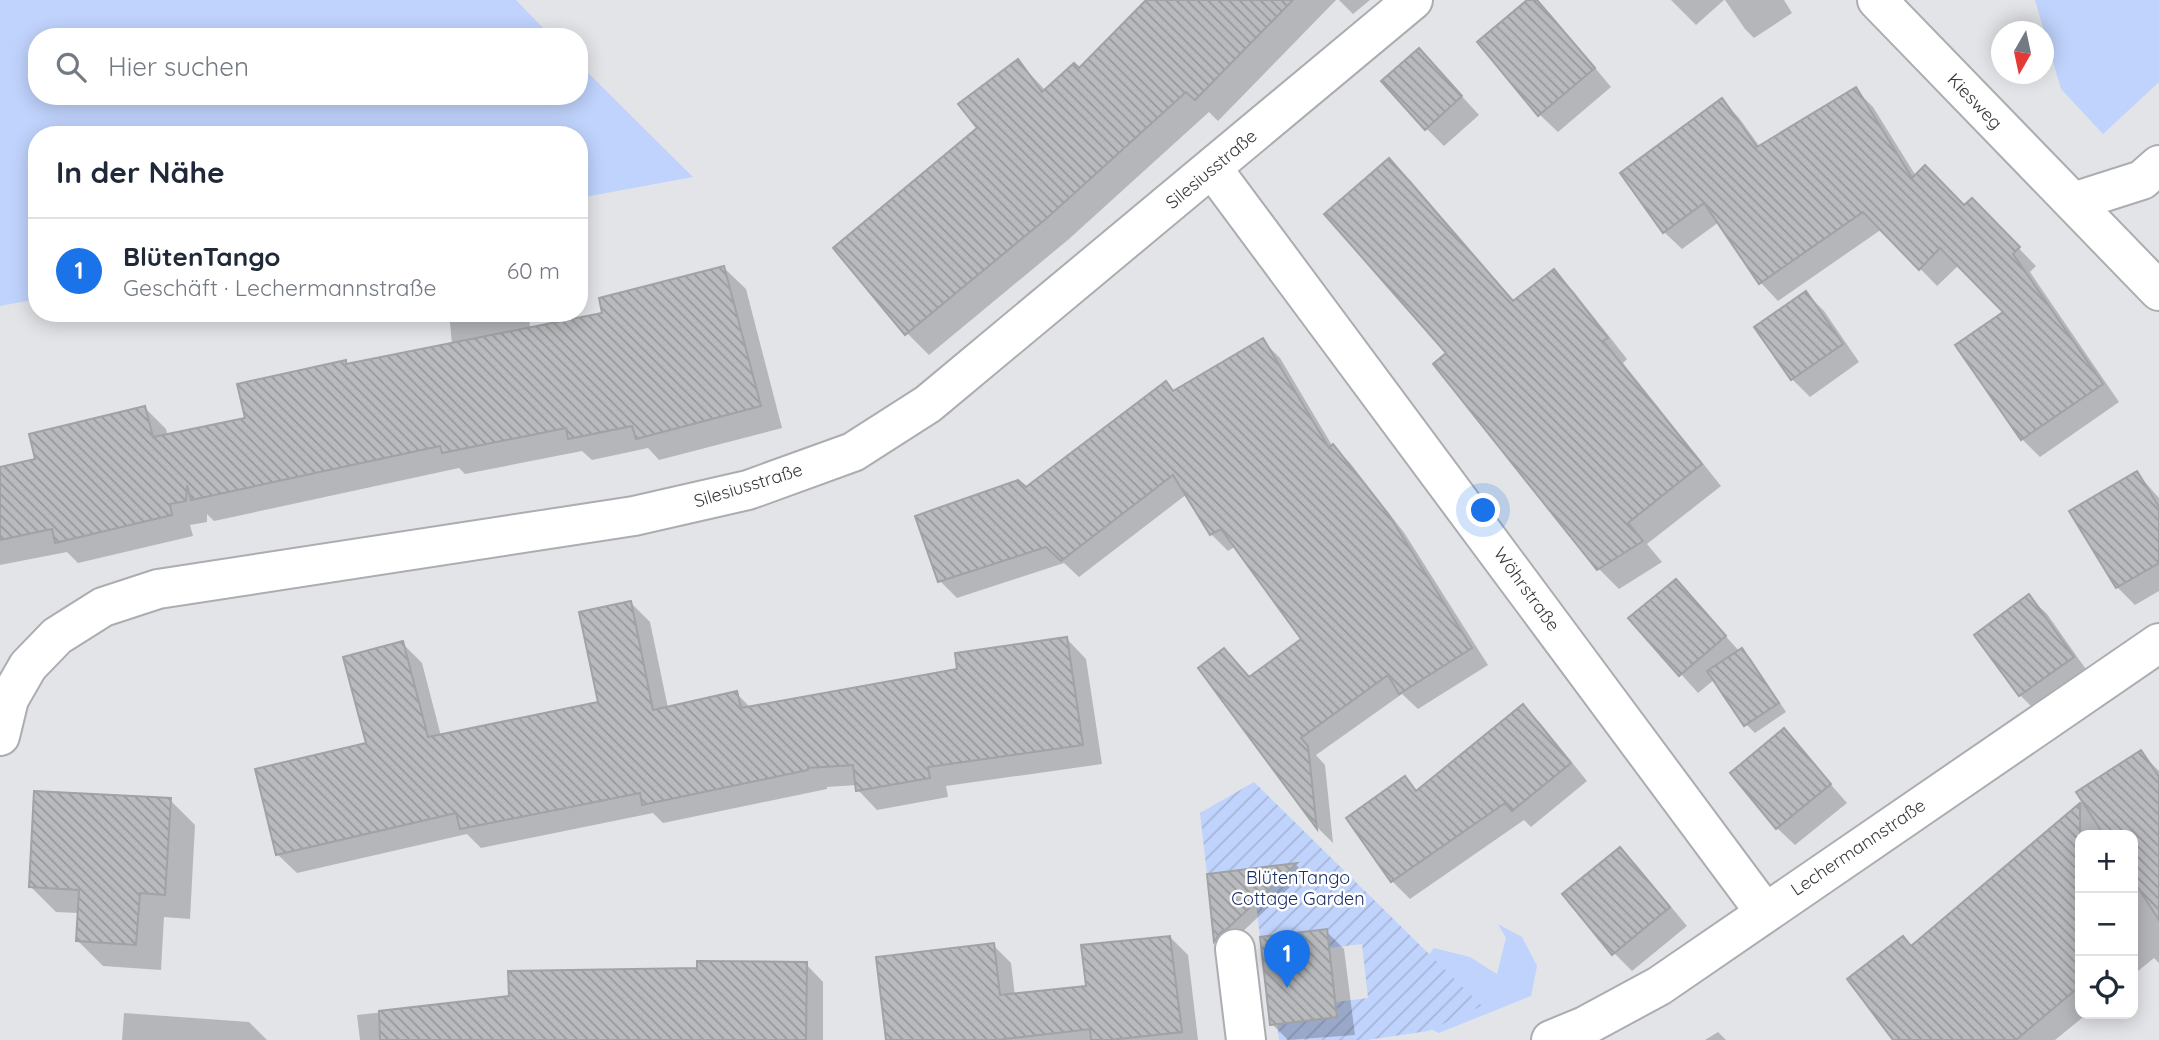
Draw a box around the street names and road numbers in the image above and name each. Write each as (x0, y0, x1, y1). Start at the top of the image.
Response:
street label: Kiesweg (1943, 68, 2007, 134)
street label: Silesiusstraße (1161, 124, 1261, 214)
street label: Silesiusstraße (691, 458, 805, 512)
street label: Wöhrstraße (1489, 542, 1565, 636)
street label: Lechermannstraße (1786, 793, 1930, 901)

